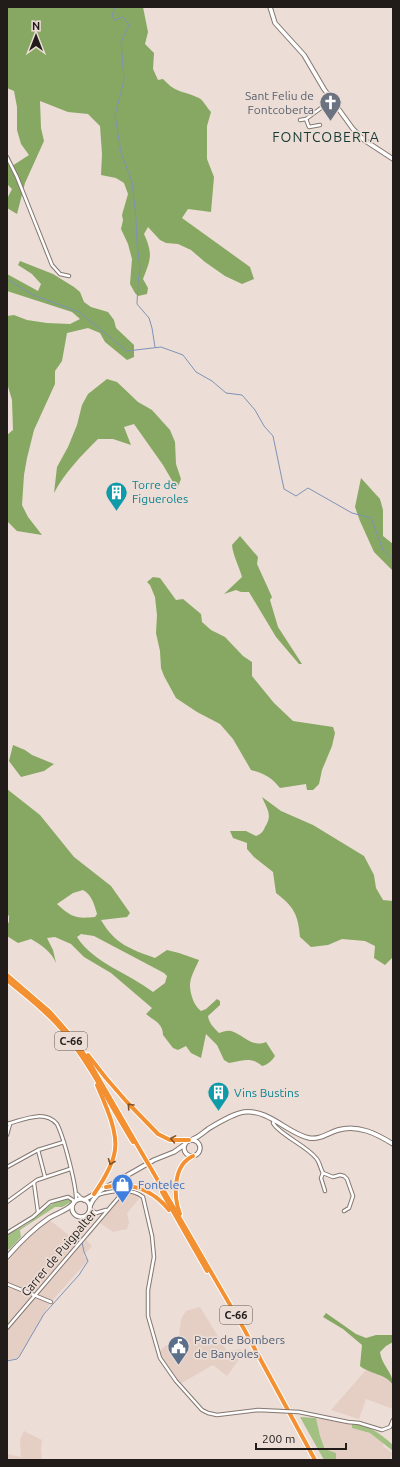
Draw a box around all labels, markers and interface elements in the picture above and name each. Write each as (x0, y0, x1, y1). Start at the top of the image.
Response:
north arrow (16, 16, 56, 56)
text: N (32, 20, 40, 32)
place label: Sant Feliu de Fontcoberta (245, 89, 314, 116)
church icon: Sant Feliu de Fontcoberta (317, 90, 343, 123)
district label: FONTCOBERTA (272, 129, 380, 145)
place label: Torre de Figueroles (132, 478, 188, 505)
building icon: Torre de Figueroles (104, 479, 130, 512)
road number: C-66 (55, 1032, 87, 1050)
building icon: Vins Bustins (206, 1080, 232, 1113)
place label: Vins Bustins (234, 1086, 299, 1099)
one-way arrow (128, 1103, 135, 1111)
one-way arrow (170, 1135, 176, 1144)
one-way arrow (108, 1158, 116, 1165)
shop icon: Fontelec (109, 1172, 135, 1205)
place label: Fontelec (138, 1178, 185, 1191)
street label: Carrer de Puigpalter (19, 1206, 99, 1299)
road number: C-66 (220, 1306, 252, 1324)
place label: Parc de Bombers de Banyoles (194, 1333, 285, 1360)
public building icon: Parc de Bombers de Banyoles (165, 1334, 191, 1367)
scale bar (256, 1425, 346, 1451)
text: 200 m (262, 1432, 295, 1445)

